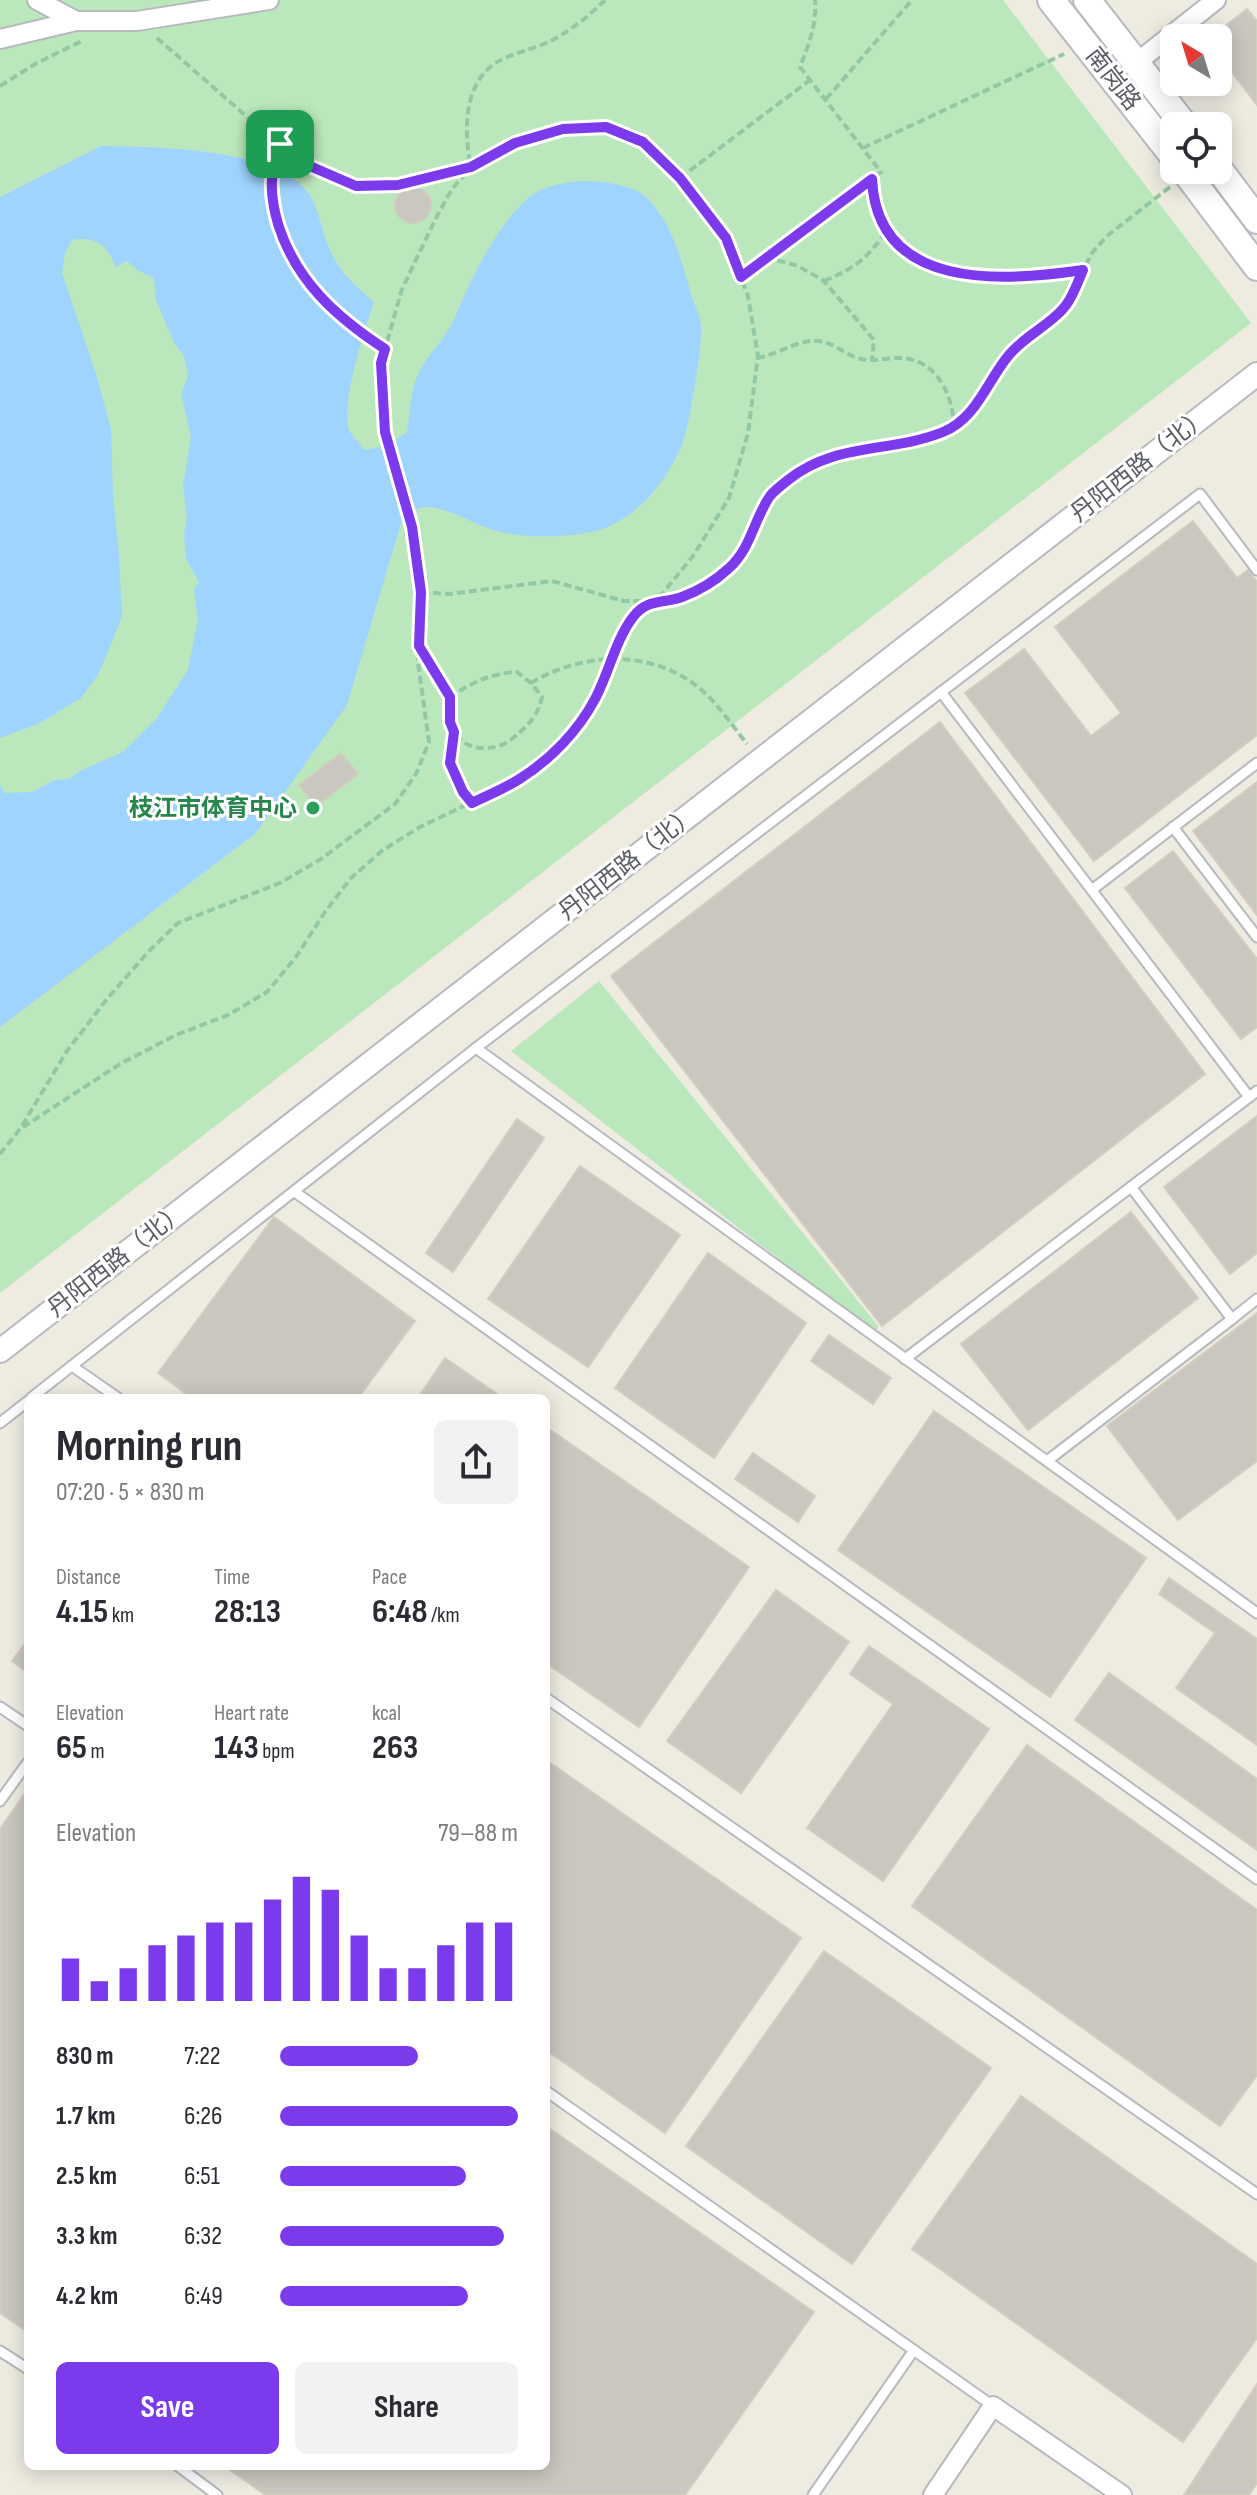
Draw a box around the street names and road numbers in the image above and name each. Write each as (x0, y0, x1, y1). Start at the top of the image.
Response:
street label: 南岗路 (1079, 42, 1147, 116)
street label: 丹阳西路（北） (1065, 402, 1215, 528)
street label: 丹阳西路（北） (553, 800, 703, 926)
street label: 丹阳西路（北） (42, 1197, 192, 1323)

